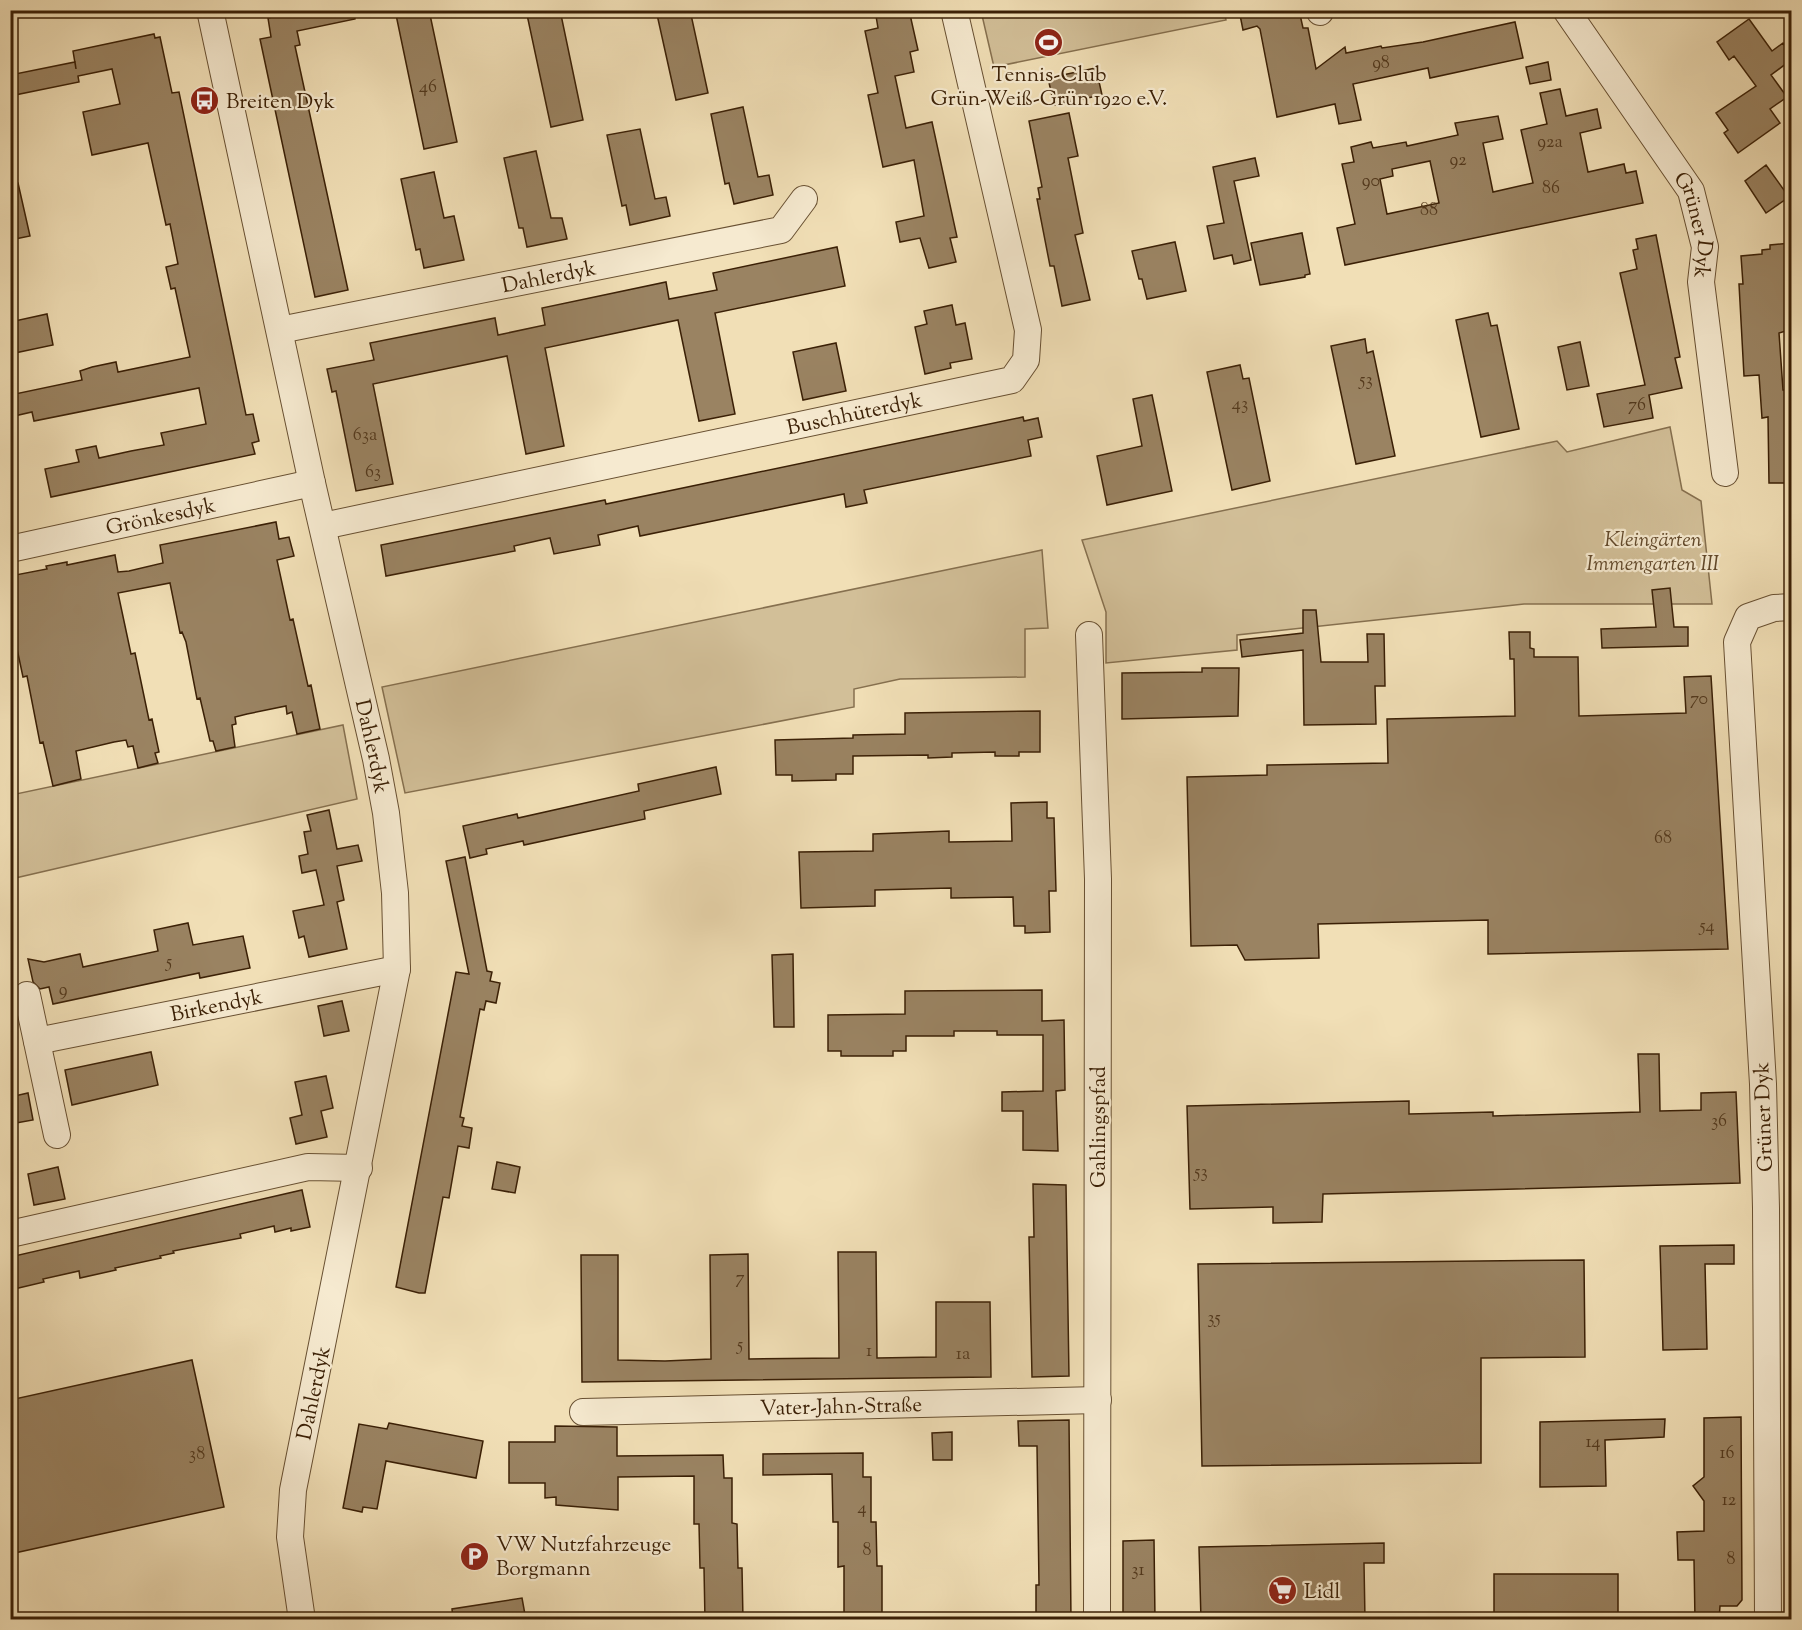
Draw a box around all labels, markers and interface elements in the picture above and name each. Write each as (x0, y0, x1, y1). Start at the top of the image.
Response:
sports icon: Tennis-Club Grün-Weiß-Grün 1920 e.V. (1033, 27, 1065, 59)
house number: 98 (1372, 51, 1390, 77)
place label: Tennis-Club Grün-Weiß-Grün 1920 e.V. (931, 61, 1167, 115)
house number: 46 (419, 75, 437, 101)
bus stop icon: Breiten Dyk (189, 85, 221, 117)
place label: Breiten Dyk (226, 88, 336, 118)
house number: 92a (1537, 130, 1563, 156)
house number: 92 (1449, 148, 1467, 174)
street label: Grüner Dyk (1665, 166, 1719, 280)
house number: 90 (1362, 169, 1380, 195)
house number: 86 (1542, 176, 1560, 202)
house number: 88 (1420, 198, 1438, 224)
street label: Dahlerdyk (499, 254, 599, 302)
house number: 53 (1358, 368, 1373, 394)
street label: Buschhüterdyk (784, 386, 926, 444)
house number: 43 (1232, 392, 1248, 418)
house number: 76 (1628, 393, 1646, 419)
house number: 63a (353, 423, 377, 449)
house number: 63 (365, 460, 381, 486)
street label: Grönkesdyk (103, 491, 219, 545)
park label: Kleingärten Immengarten III (1587, 526, 1720, 580)
house number: 70 (1690, 687, 1708, 713)
street label: Dahlerdyk (346, 697, 395, 797)
house number: 68 (1654, 826, 1672, 852)
house number: 54 (1698, 914, 1715, 940)
house number: 5 (165, 950, 172, 976)
house number: 9 (59, 978, 68, 1004)
street label: Birkendyk (168, 983, 266, 1031)
street label: Grüner Dyk (1748, 1061, 1782, 1172)
street label: Gahlingspfad (1085, 1066, 1115, 1188)
house number: 36 (1711, 1109, 1727, 1135)
house number: 53 (1193, 1160, 1208, 1186)
house number: 7 (735, 1266, 745, 1292)
house number: 35 (1207, 1306, 1221, 1332)
house number: 5 (736, 1333, 743, 1359)
house number: 1 (866, 1339, 872, 1365)
house number: 1a (956, 1342, 970, 1368)
street label: Dahlerdyk (290, 1343, 340, 1443)
street label: Vater-Jahn-Straße (760, 1391, 922, 1425)
house number: 14 (1585, 1430, 1601, 1456)
house number: 16 (1719, 1441, 1735, 1467)
house number: 38 (189, 1442, 205, 1468)
house number: 12 (1722, 1488, 1737, 1514)
house number: 4 (857, 1496, 867, 1522)
place label: VW Nutzfahrzeuge Borgmann (496, 1531, 671, 1585)
house number: 8 (863, 1538, 872, 1564)
parking icon: VW Nutzfahrzeuge Borgmann (459, 1540, 491, 1572)
house number: 8 (1727, 1547, 1736, 1573)
house number: 31 (1131, 1558, 1145, 1584)
supermarket icon: Lidl (1267, 1575, 1299, 1607)
place label: Lidl (1304, 1578, 1340, 1608)

